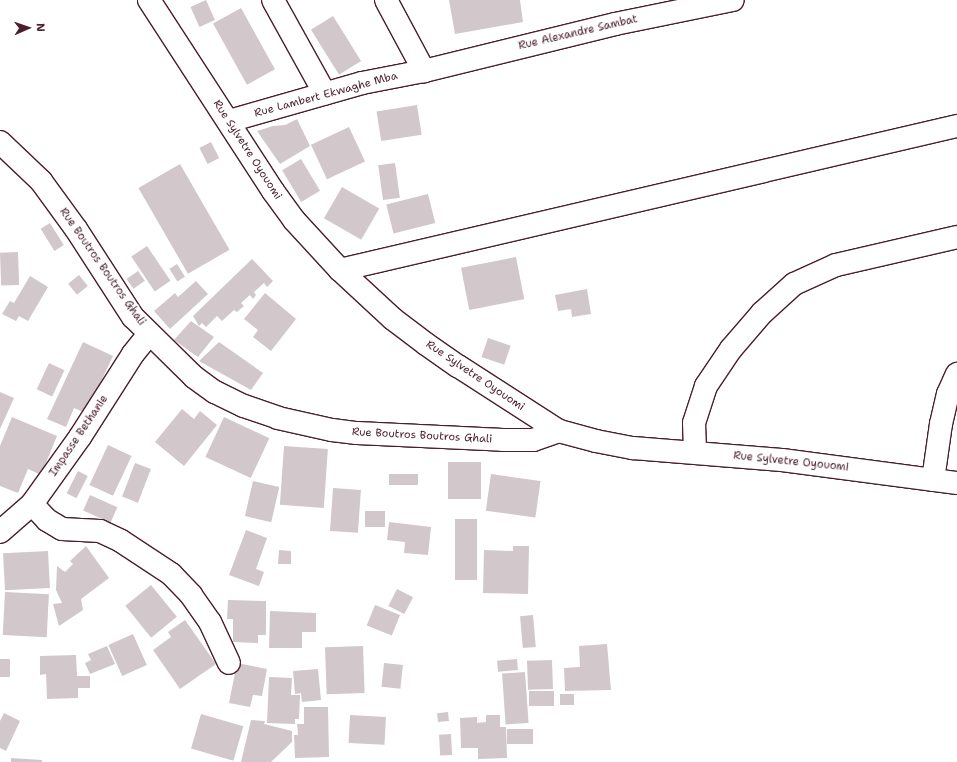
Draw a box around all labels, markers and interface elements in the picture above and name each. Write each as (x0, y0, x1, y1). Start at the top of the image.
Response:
north arrow (8, 8, 48, 48)
street label: Rue Alexandre Sambat (517, 13, 639, 53)
text: N (33, 23, 48, 32)
street label: Rue Lambert Ekwaghe Mba (253, 69, 399, 121)
street label: Rue Sylvetre Oyouomi (210, 98, 284, 202)
street label: Rue Boutros Boutros Ghali (56, 206, 148, 328)
street label: Rue Sylvetre Oyouomi (423, 338, 527, 414)
street label: Impasse Bethanie (47, 393, 111, 479)
street label: Rue Boutros Boutros Ghali (351, 426, 493, 446)
street label: Rue Sylvetre Oyouomi (733, 449, 849, 475)

